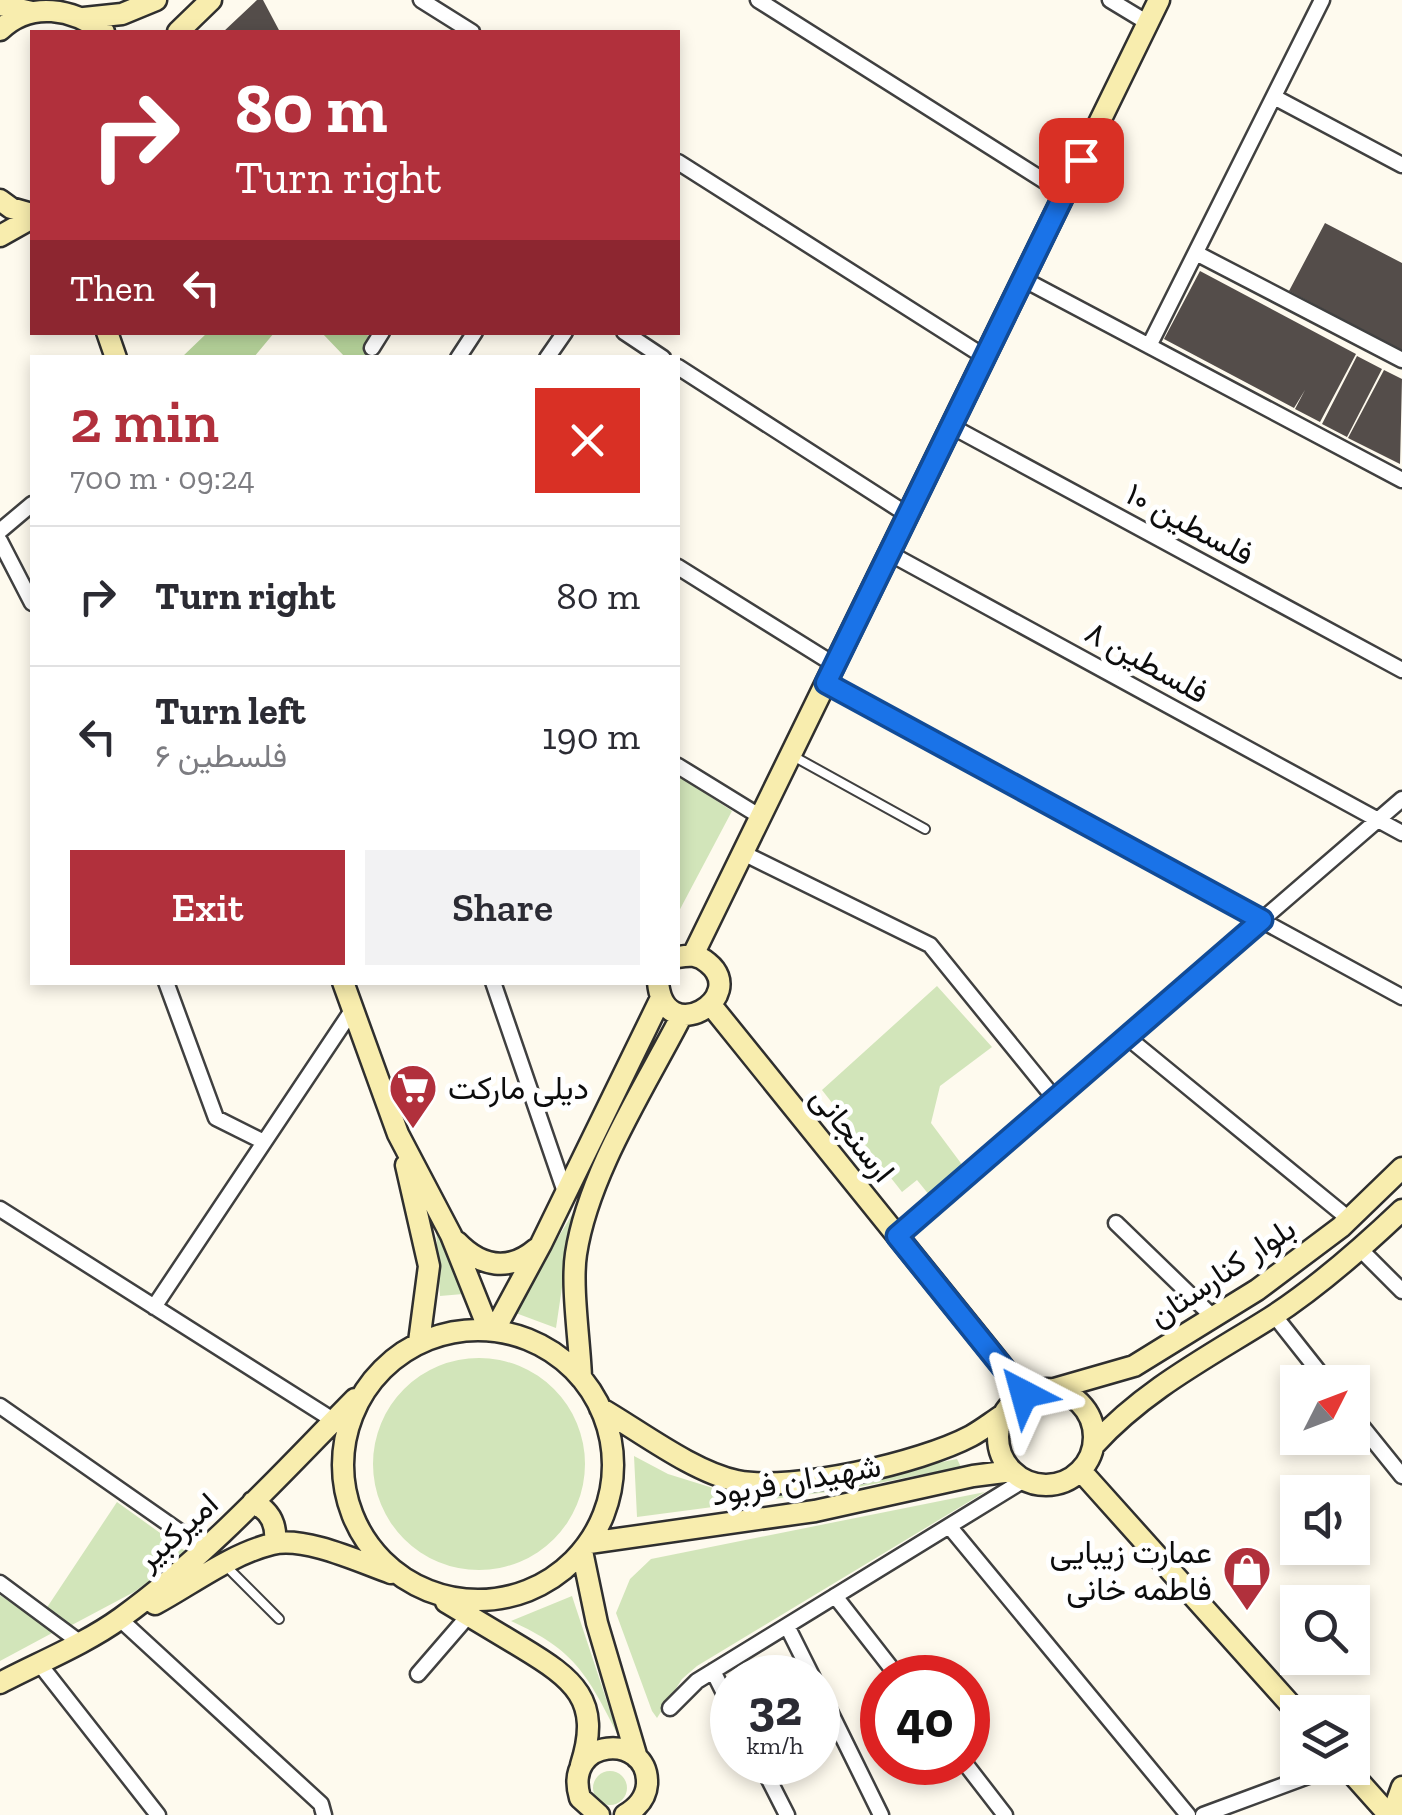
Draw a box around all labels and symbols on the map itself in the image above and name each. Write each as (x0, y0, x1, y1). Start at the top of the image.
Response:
pin (1039, 118, 1124, 203)
street label: فلسطین ۱۰ (1120, 475, 1260, 573)
street label: فلسطین ۸ (1079, 613, 1215, 711)
supermarket icon: دیلی مارکت (387, 1062, 439, 1130)
place label: دیلی مارکت (448, 1069, 589, 1108)
street label: ارسنجانی (802, 1079, 903, 1190)
street label: بلوار کنارستان (1141, 1209, 1303, 1336)
position arrow (972, 1342, 1076, 1446)
north arrow (1280, 1365, 1370, 1455)
street label: شهيدان فربود (708, 1446, 884, 1515)
street label: امیرکبیر (128, 1484, 226, 1579)
place label: عمارت زیبایی فاطمه خانی (1049, 1533, 1212, 1608)
shop icon: عمارت زیبایی فاطمه خانی (1221, 1544, 1273, 1612)
speed limit sign: 40 (860, 1655, 990, 1785)

